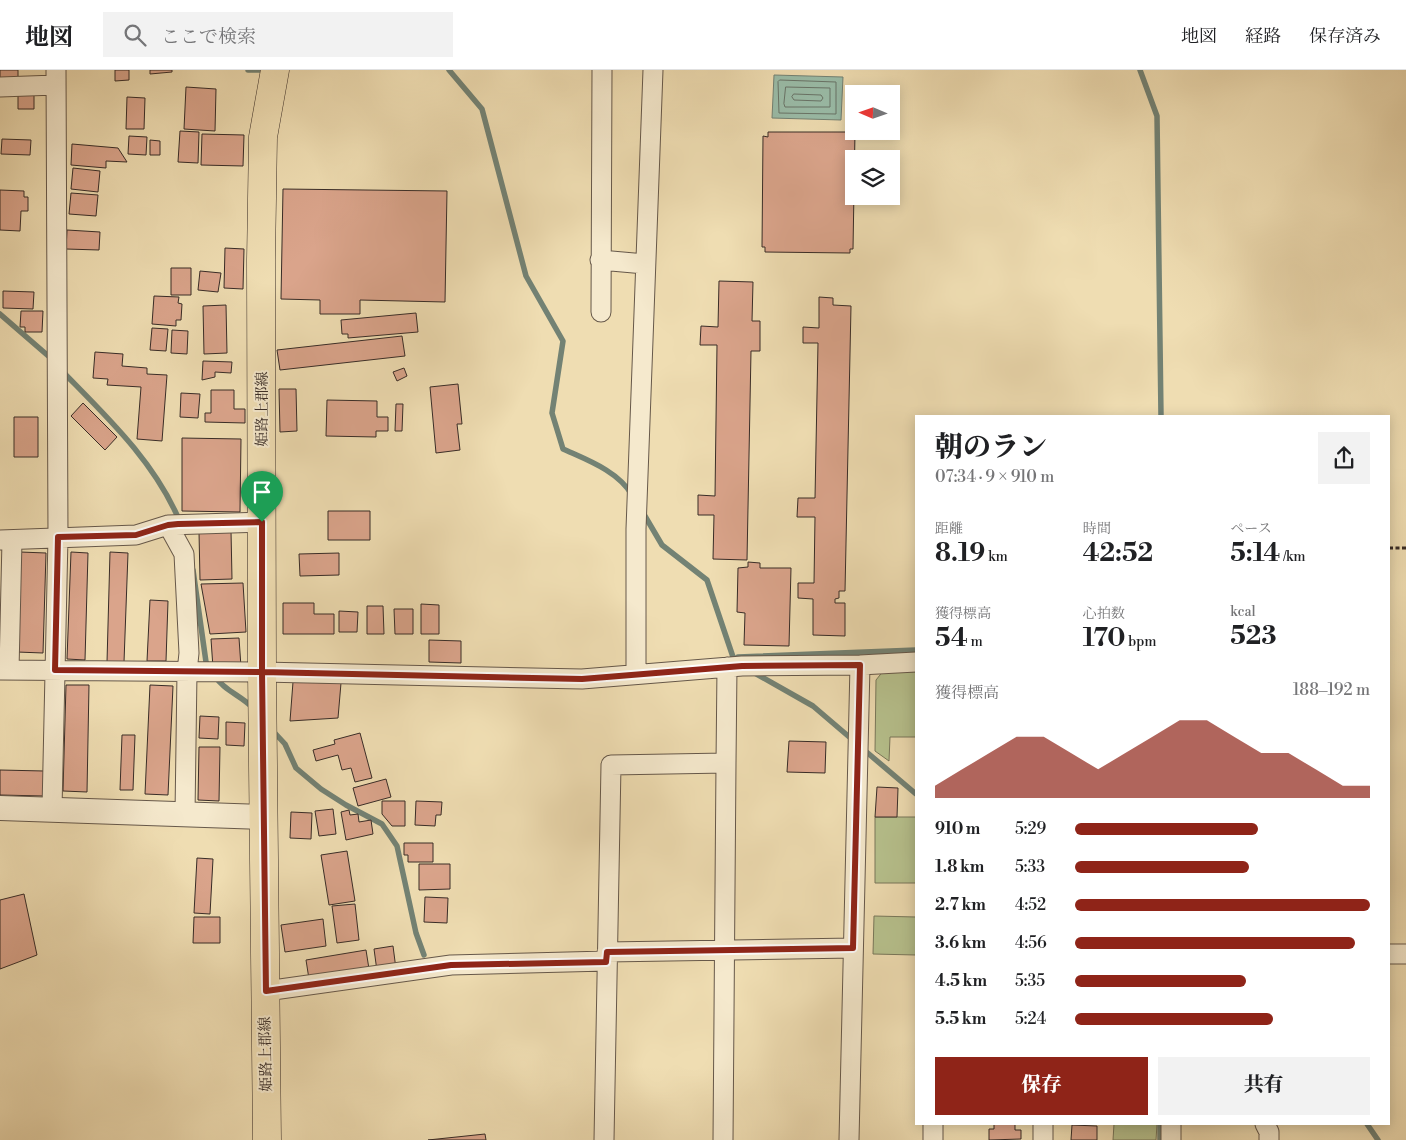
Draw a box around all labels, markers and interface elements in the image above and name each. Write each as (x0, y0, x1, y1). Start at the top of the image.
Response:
search box (103, 12, 453, 57)
icon: search (121, 21, 149, 49)
text: 地図 (25, 23, 73, 53)
text: ここで検索 (161, 25, 256, 49)
text: 地図 (1181, 25, 1217, 48)
text: 経路 (1245, 25, 1281, 48)
text: 保存済み (1309, 25, 1381, 48)
north arrow (845, 85, 900, 140)
map controls (845, 85, 900, 205)
button: layers (845, 150, 900, 205)
street label: 姫路上郡線 (253, 371, 272, 447)
text: 朝のラン (935, 430, 1047, 465)
button: share (1318, 432, 1370, 484)
text: 07:34 · 9 × 910 m (935, 467, 1054, 487)
pin (241, 471, 283, 522)
icon: arrive (248, 478, 276, 506)
text: 距離 (935, 520, 963, 538)
text: 時間 (1083, 520, 1111, 538)
text: ペース (1230, 520, 1272, 538)
text: 8.19 (935, 538, 985, 569)
text: 42:52 (1083, 538, 1153, 569)
text: 5:14 (1230, 538, 1280, 569)
text: km (985, 548, 1008, 566)
text: /km (1280, 548, 1305, 566)
text: kcal (1230, 603, 1256, 621)
text: 獲得標高 (935, 605, 991, 623)
text: 心拍数 (1083, 605, 1125, 623)
text: 523 (1230, 621, 1277, 652)
text: 54 (935, 623, 968, 654)
text: 170 (1083, 623, 1125, 654)
text: m (968, 633, 983, 651)
text: bpm (1125, 633, 1157, 651)
text: 188–192 m (1293, 680, 1370, 700)
text: 獲得標高 (935, 683, 999, 703)
text: 910 m (935, 819, 980, 839)
text: 5:29 (1015, 819, 1046, 839)
text: 1.8 km (935, 857, 984, 877)
text: 5:33 (1015, 857, 1045, 877)
text: 2.7 km (935, 895, 986, 915)
text: 4:52 (1015, 895, 1046, 915)
text: 3.6 km (935, 933, 986, 953)
text: 4:56 (1015, 933, 1047, 953)
text: 4.5 km (935, 971, 987, 991)
text: 5:35 (1015, 971, 1045, 991)
text: 5.5 km (935, 1009, 986, 1029)
text: 5:24 (1015, 1009, 1046, 1029)
street label: 姫路上郡線 (256, 1016, 276, 1092)
button: 保存 (935, 1057, 1148, 1115)
button: 共有 (1158, 1057, 1370, 1115)

